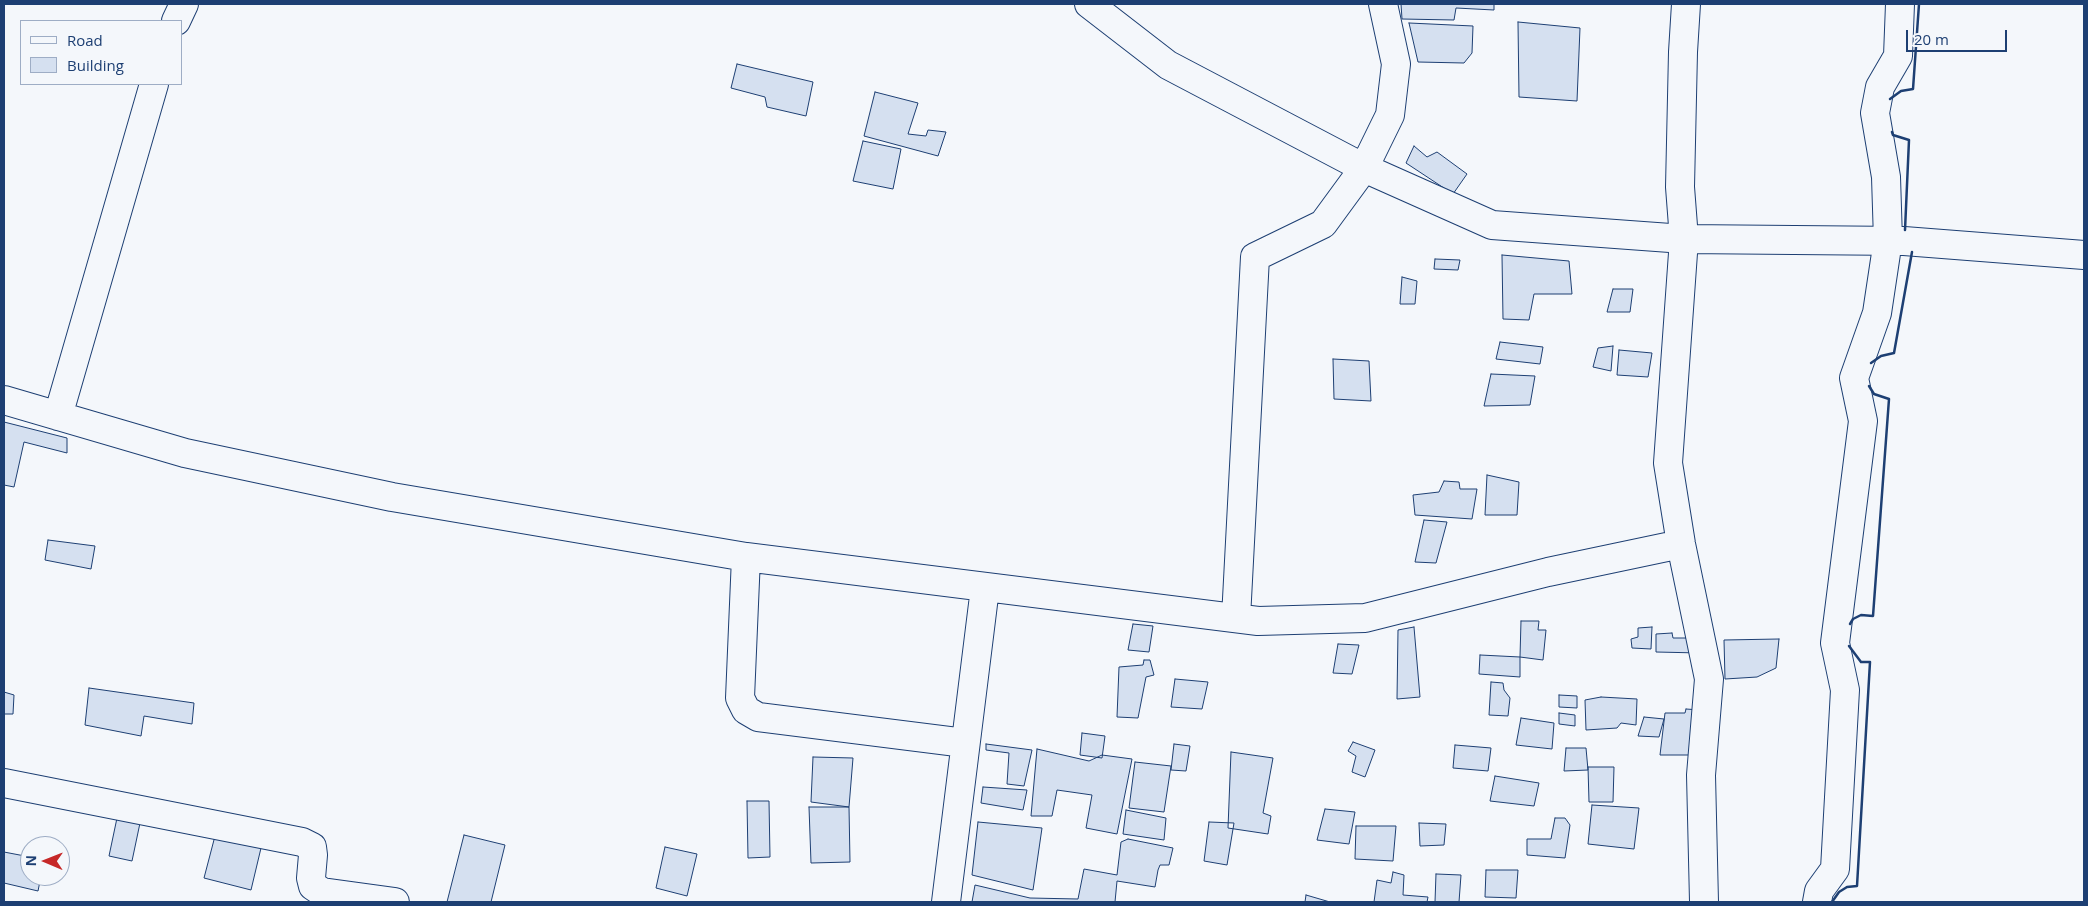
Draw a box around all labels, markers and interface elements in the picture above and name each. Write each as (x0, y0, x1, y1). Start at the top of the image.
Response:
legend (20, 20, 182, 85)
scale bar (1908, 20, 2009, 52)
text: 20 m (1914, 29, 1949, 49)
text: Road (67, 30, 103, 50)
text: Building (67, 55, 124, 75)
north arrow (20, 836, 70, 886)
text: N (21, 855, 40, 867)

